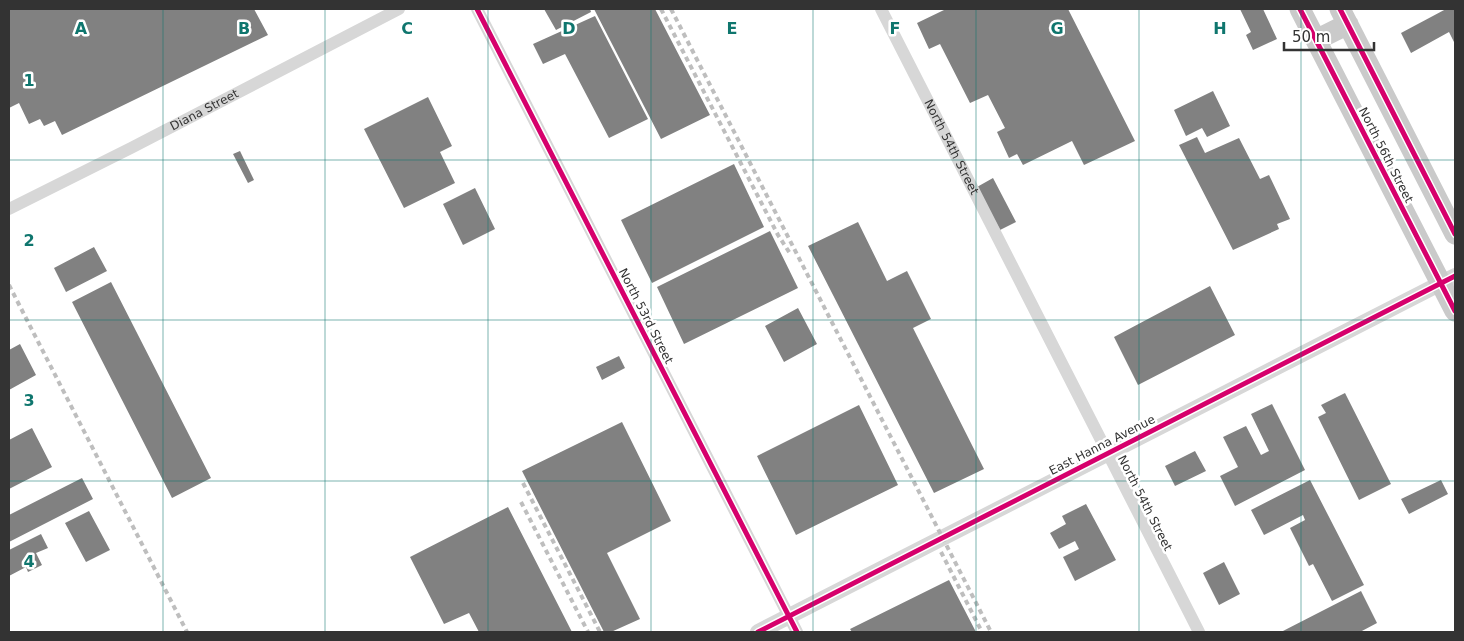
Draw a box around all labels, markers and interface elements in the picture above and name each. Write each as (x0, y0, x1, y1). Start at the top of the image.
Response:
text: A (75, 19, 88, 38)
text: B (238, 19, 250, 38)
text: C (401, 19, 413, 38)
text: D (562, 19, 576, 38)
text: E (727, 19, 737, 38)
text: F (890, 19, 900, 38)
text: G (1050, 19, 1064, 38)
text: H (1213, 19, 1227, 38)
scale bar (1284, 20, 1374, 52)
text: 50 m (1292, 28, 1330, 46)
text: 1 (23, 71, 35, 90)
street label: Diana Street (168, 86, 241, 134)
street label: North 54th Street (921, 97, 982, 197)
street label: North 56th Street (1356, 105, 1416, 205)
text: 2 (23, 231, 35, 250)
street label: North 53rd Street (616, 266, 676, 366)
text: 3 (23, 391, 35, 410)
street label: East Hanna Avenue (1047, 412, 1157, 478)
street label: North 54th Street (1115, 453, 1175, 553)
text: 4 (23, 552, 35, 571)

